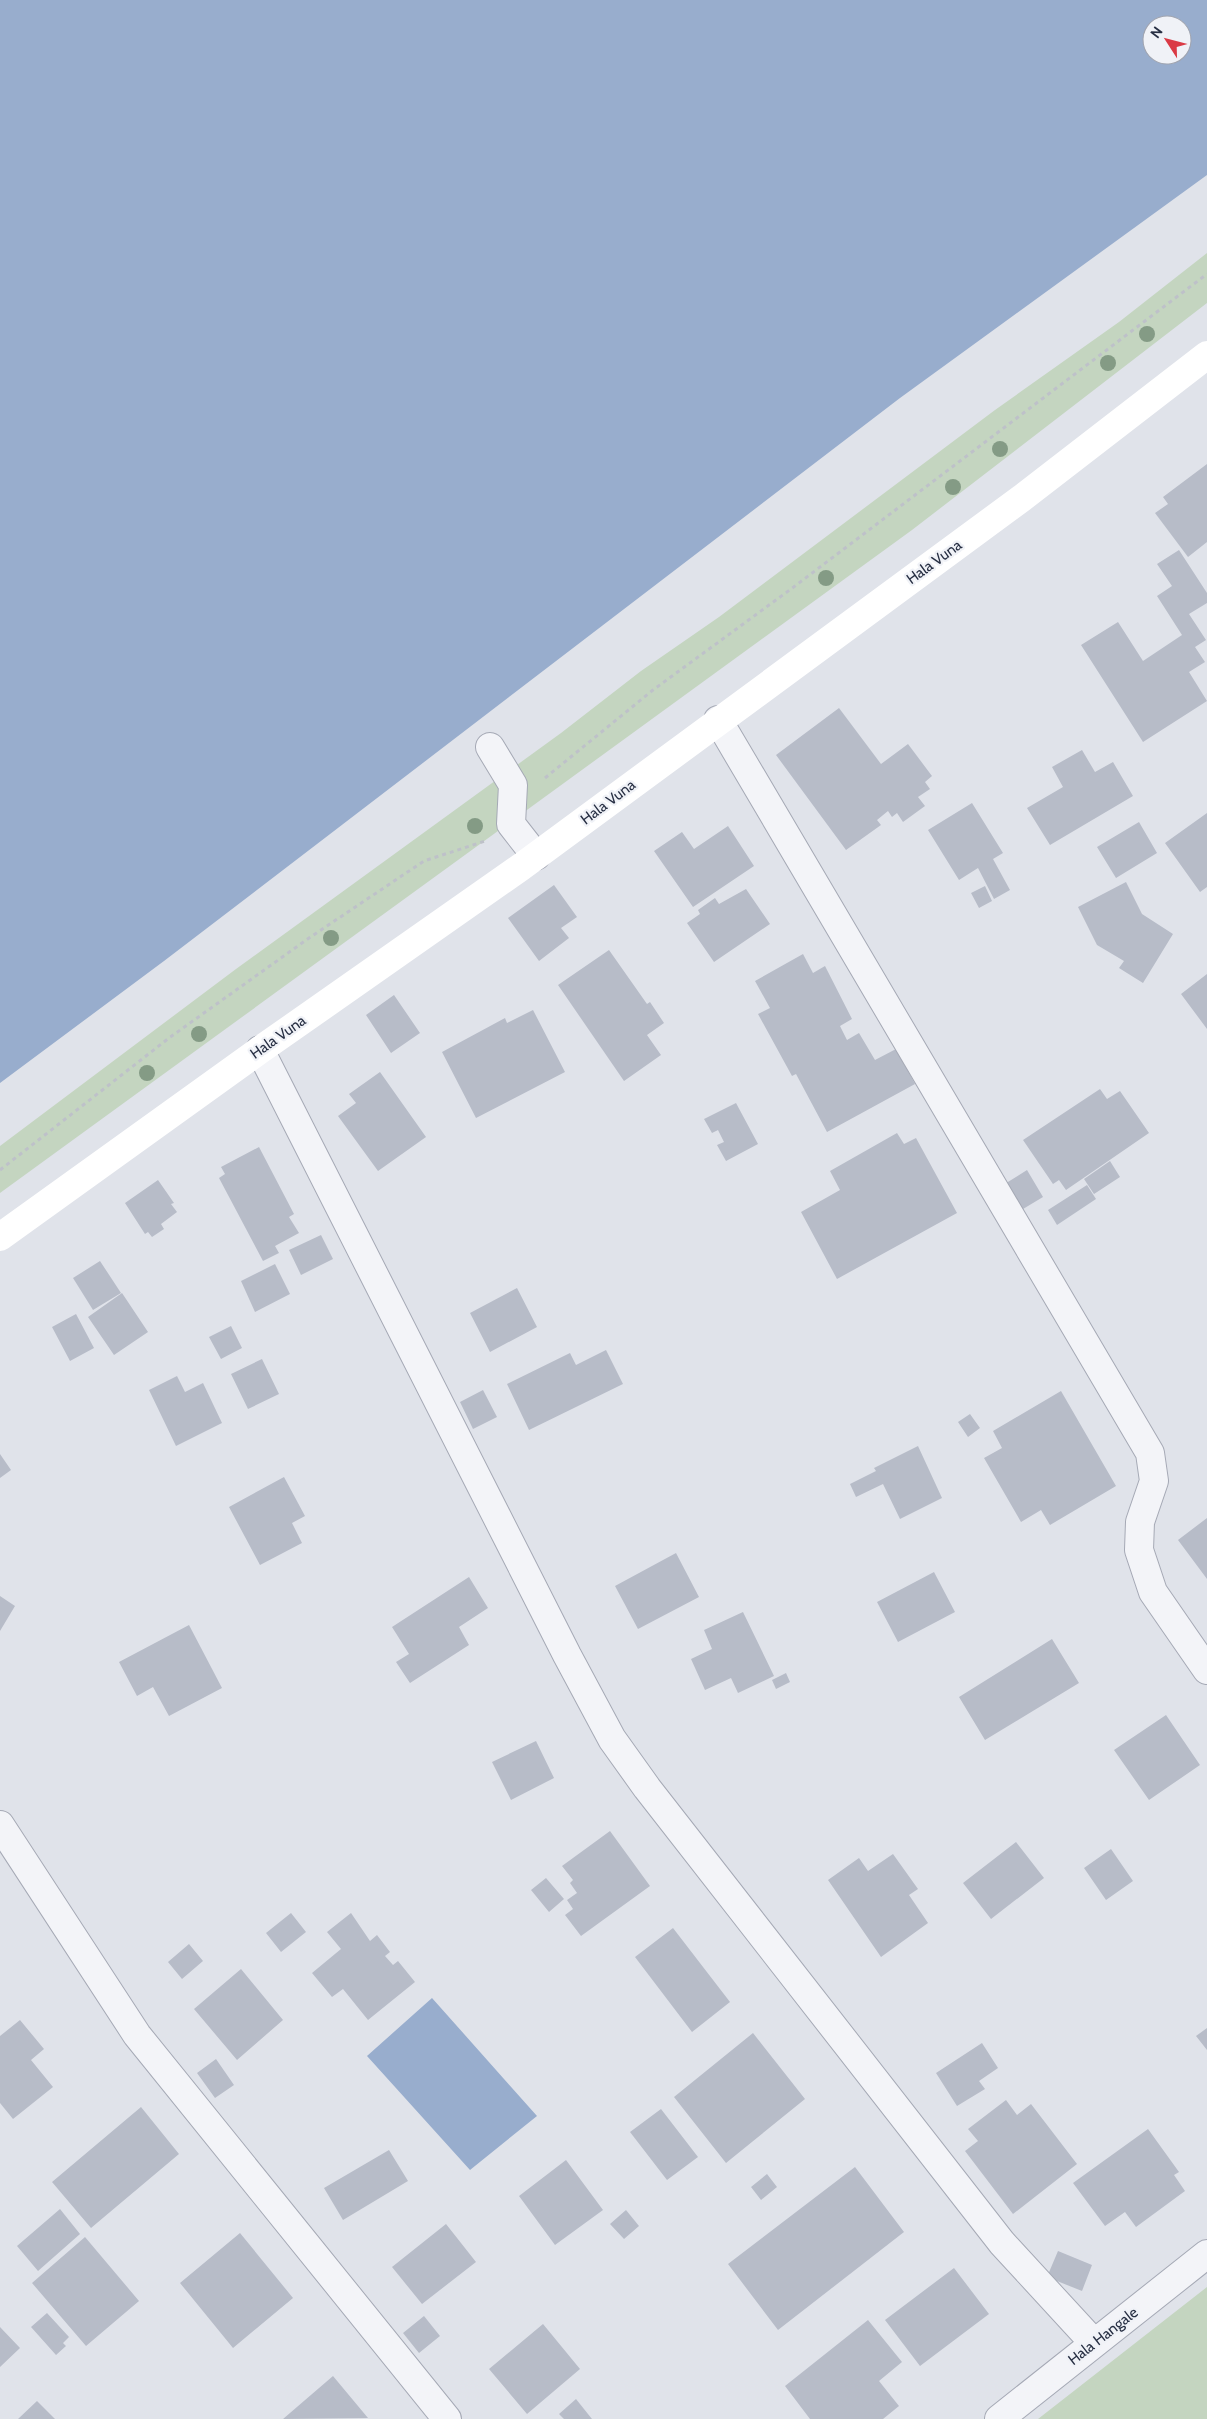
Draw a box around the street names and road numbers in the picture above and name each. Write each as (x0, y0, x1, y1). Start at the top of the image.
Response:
street label: Hala Vuna (903, 535, 966, 588)
street label: Hala Vuna (577, 775, 640, 828)
street label: Hala Vuna (247, 1011, 310, 1063)
street label: Hala Hangale (1065, 2303, 1142, 2369)

